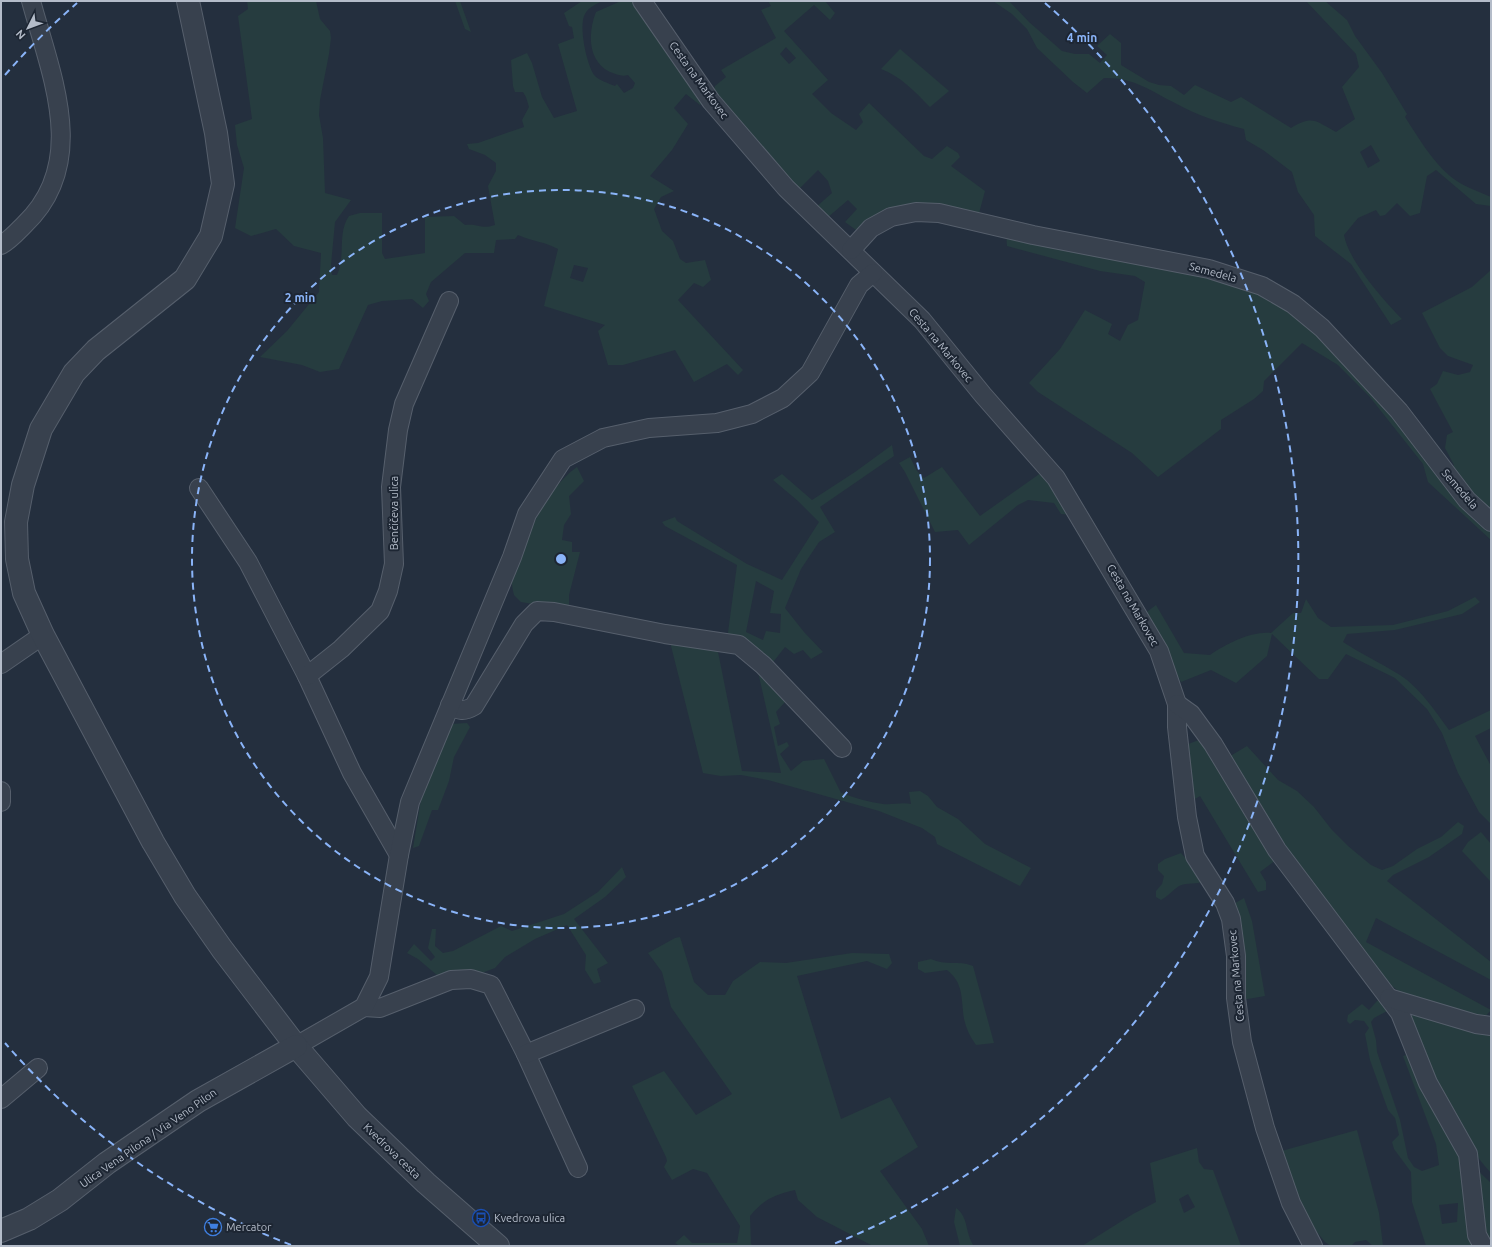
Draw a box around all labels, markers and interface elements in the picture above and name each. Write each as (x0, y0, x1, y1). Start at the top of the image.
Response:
north arrow (8, 8, 48, 48)
text: N (13, 28, 28, 42)
text: 4 min (1067, 31, 1097, 44)
street label: Cesta na Markovec (667, 39, 731, 121)
street label: Semedela (1188, 260, 1238, 284)
text: 2 min (285, 291, 315, 304)
street label: Cesta na Markovec (907, 306, 975, 384)
street label: Semedela (1440, 467, 1480, 511)
street label: Benčičeva ulica (388, 476, 400, 550)
centre of rings (554, 552, 568, 566)
street label: Cesta na Markovec (1105, 562, 1161, 648)
street label: Cesta na Markovec (1226, 930, 1246, 1022)
street label: Ulica Vena Pilona / Via Veno Pilon (77, 1086, 219, 1190)
street label: Kvedrova cesta (361, 1121, 423, 1181)
bus stop icon: Kvedrova ulica (471, 1208, 491, 1228)
place label: Kvedrova ulica (494, 1212, 565, 1224)
supermarket icon: Mercator (203, 1217, 223, 1237)
place label: Mercator (226, 1221, 272, 1233)

